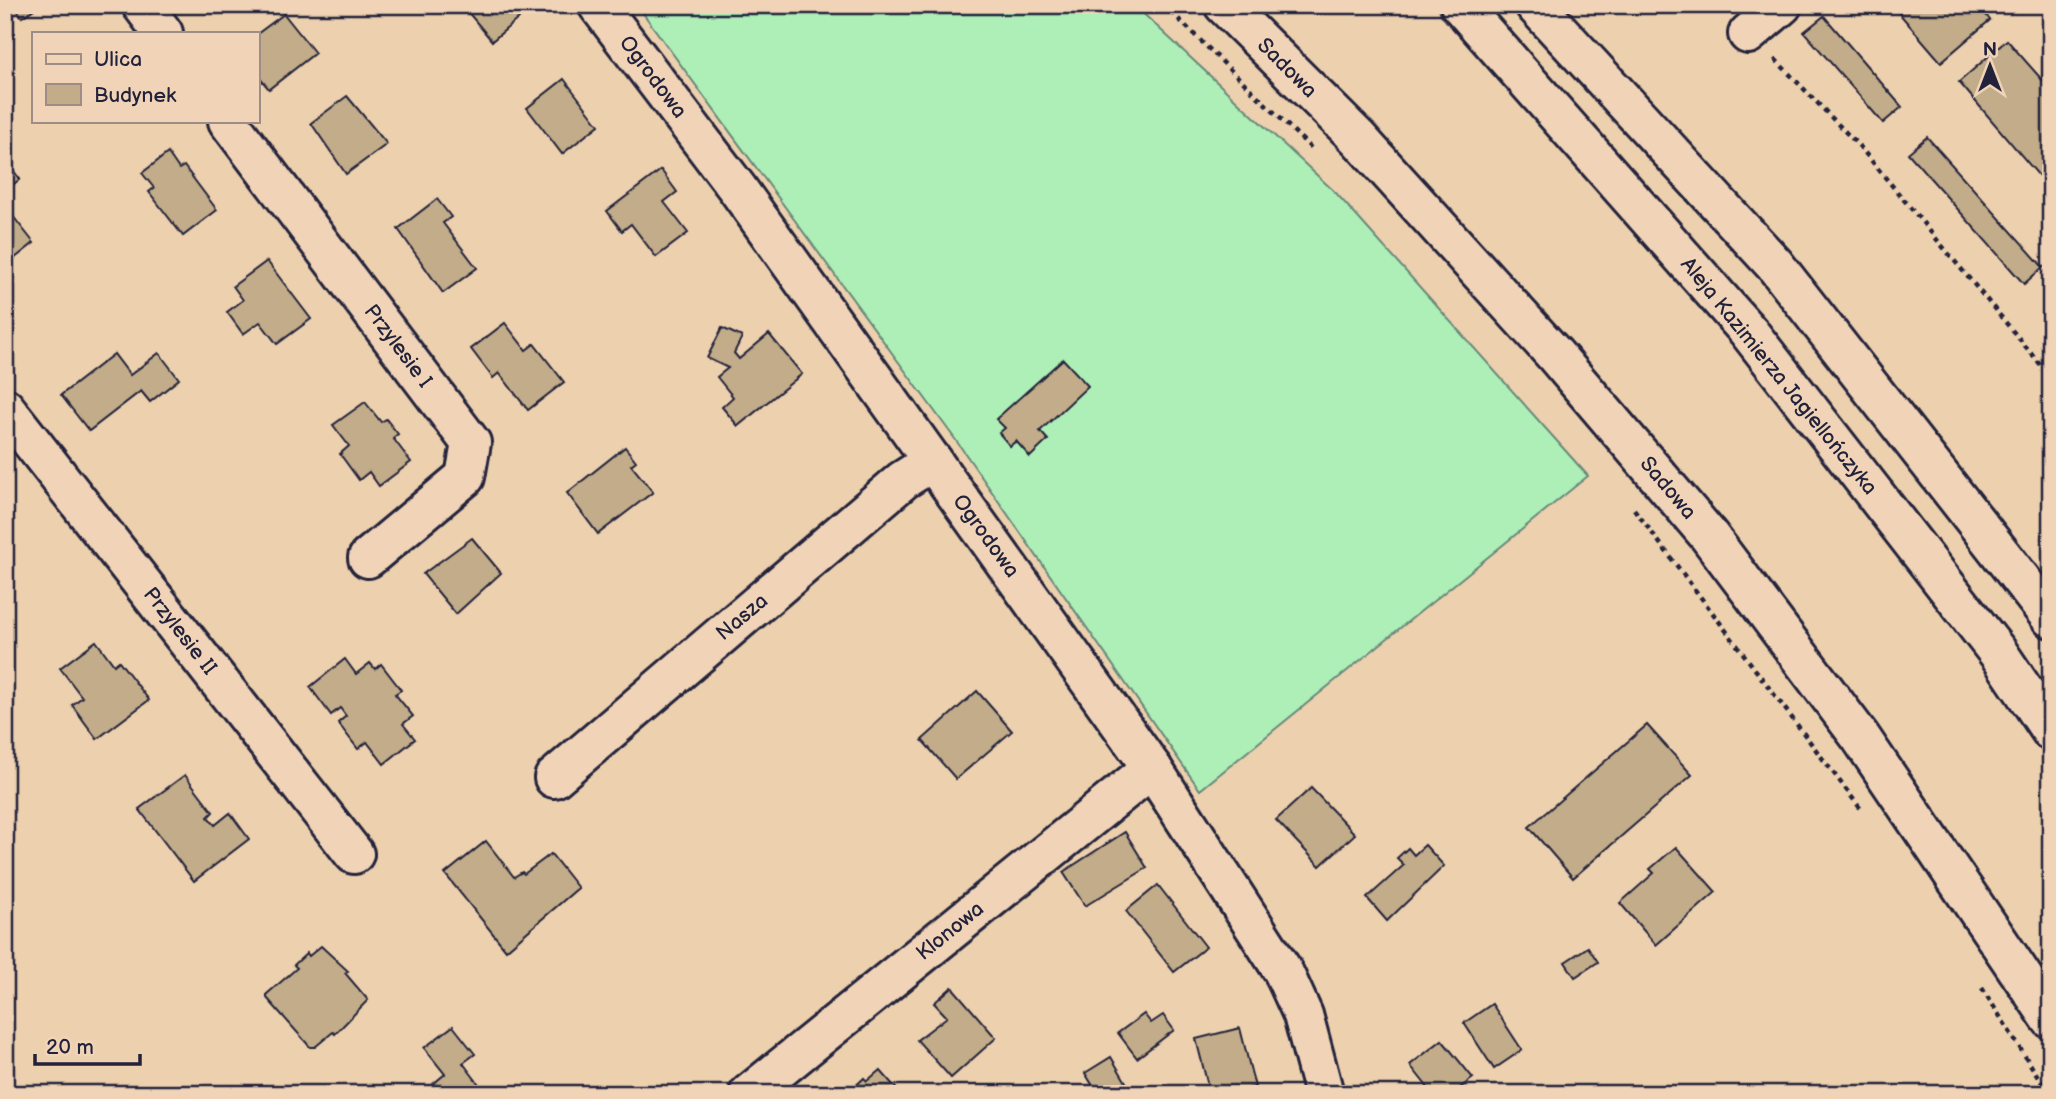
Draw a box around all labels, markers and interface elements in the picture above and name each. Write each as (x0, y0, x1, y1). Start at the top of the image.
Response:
street label: Ogrodowa (614, 31, 692, 123)
legend (32, 32, 259, 122)
north arrow (1954, 32, 2024, 102)
street label: Sadowa (1252, 33, 1322, 103)
text: N (1983, 39, 1997, 62)
text: Ulica (94, 47, 142, 72)
text: Budynek (94, 83, 177, 108)
street label: Aleja Kazimierza Jagiellończyka (1675, 252, 1883, 500)
street label: Przylesie I (359, 300, 437, 392)
street label: Sadowa (1635, 452, 1701, 524)
street label: Ogrodowa (947, 490, 1025, 582)
street label: Przylesie II (138, 582, 222, 680)
street label: Nasza (711, 588, 773, 646)
street label: Klonowa (911, 896, 989, 966)
scale bar (35, 1022, 140, 1066)
text: 20 m (46, 1035, 94, 1060)

